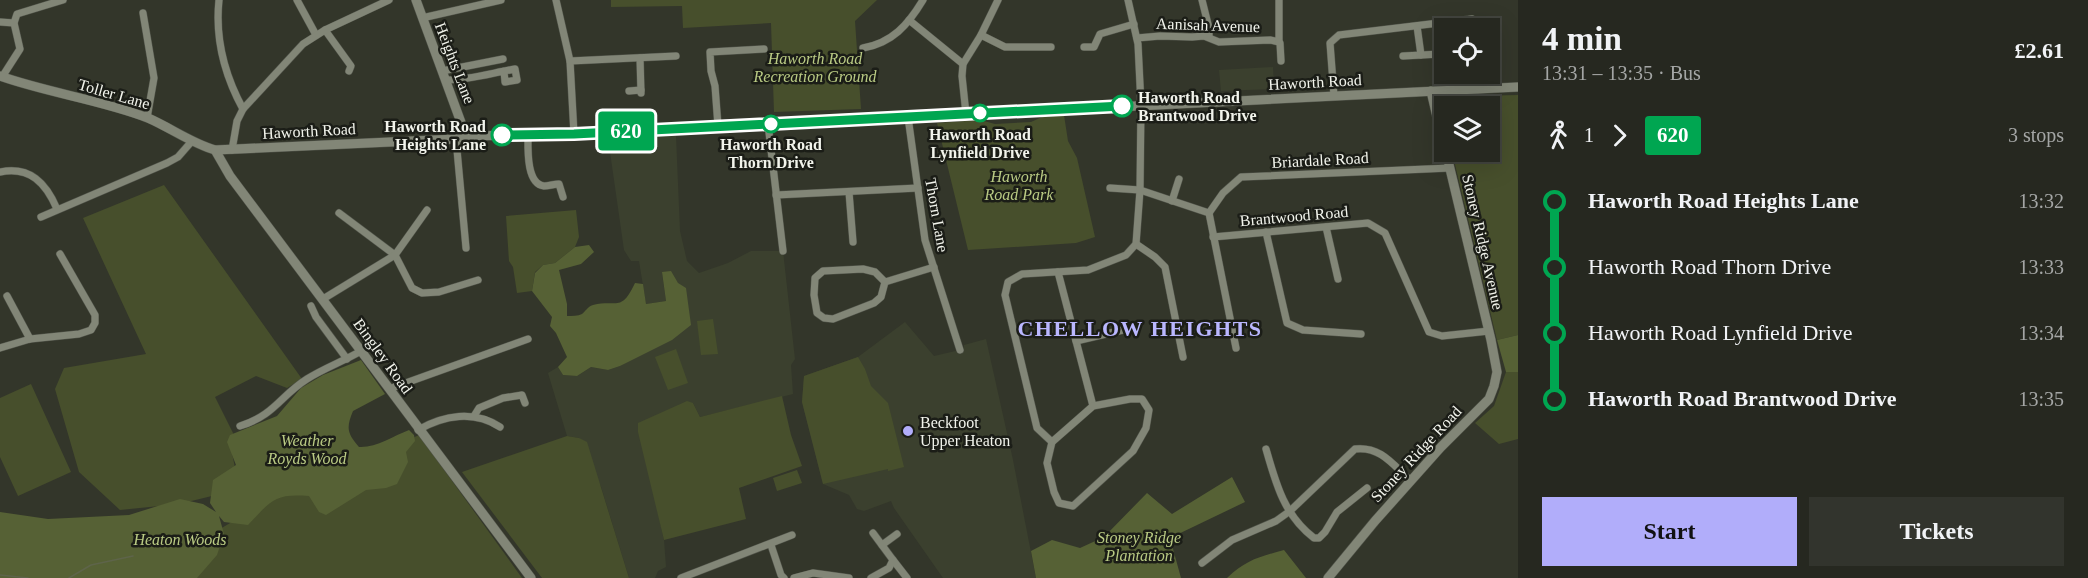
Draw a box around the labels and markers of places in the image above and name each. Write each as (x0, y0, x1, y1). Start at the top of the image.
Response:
place label: Haworth Road Brantwood Drive (1138, 89, 1257, 124)
marker: Haworth Road Brantwood Drive (1111, 95, 1133, 117)
marker: Haworth Road Lynfield Drive (971, 104, 989, 122)
marker: Haworth Road Thorn Drive (762, 115, 780, 133)
place label: Haworth Road Heights Lane (384, 118, 486, 154)
marker: Haworth Road Heights Lane (491, 124, 513, 146)
place label: Haworth Road Lynfield Drive (929, 126, 1031, 162)
place label: Haworth Road Thorn Drive (720, 136, 822, 171)
place label: Beckfoot Upper Heaton (920, 414, 1010, 450)
marker: Beckfoot Upper Heaton (901, 424, 915, 438)

